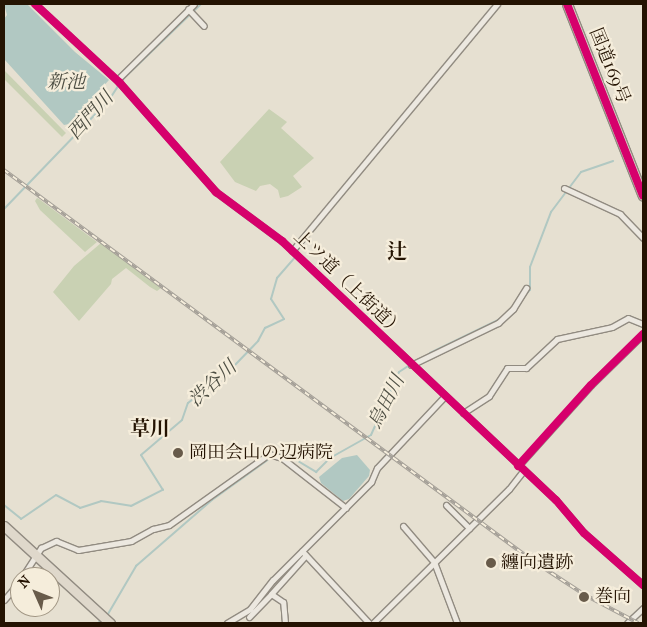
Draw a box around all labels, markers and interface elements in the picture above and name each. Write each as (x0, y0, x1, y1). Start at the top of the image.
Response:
street label: 国道169号 (584, 25, 634, 107)
water label: 新池 (47, 72, 85, 94)
water label: 西門川 (63, 87, 119, 145)
street label: 上ツ道（上街道） (289, 226, 407, 342)
district label: 辻 (387, 239, 407, 263)
water label: 渋谷川 (184, 356, 242, 412)
water label: 烏田川 (364, 371, 410, 433)
district label: 草川 (130, 416, 170, 440)
place label: 岡田会山の辺病院 (189, 442, 333, 464)
marker: 岡田会山の辺病院 (171, 446, 185, 460)
place label: 纏向遺跡 (501, 552, 573, 574)
marker: 纏向遺跡 (485, 557, 497, 569)
north arrow (10, 567, 60, 617)
text: N (15, 572, 34, 592)
place label: 巻向 (595, 586, 631, 608)
marker: 巻向 (577, 590, 591, 604)

